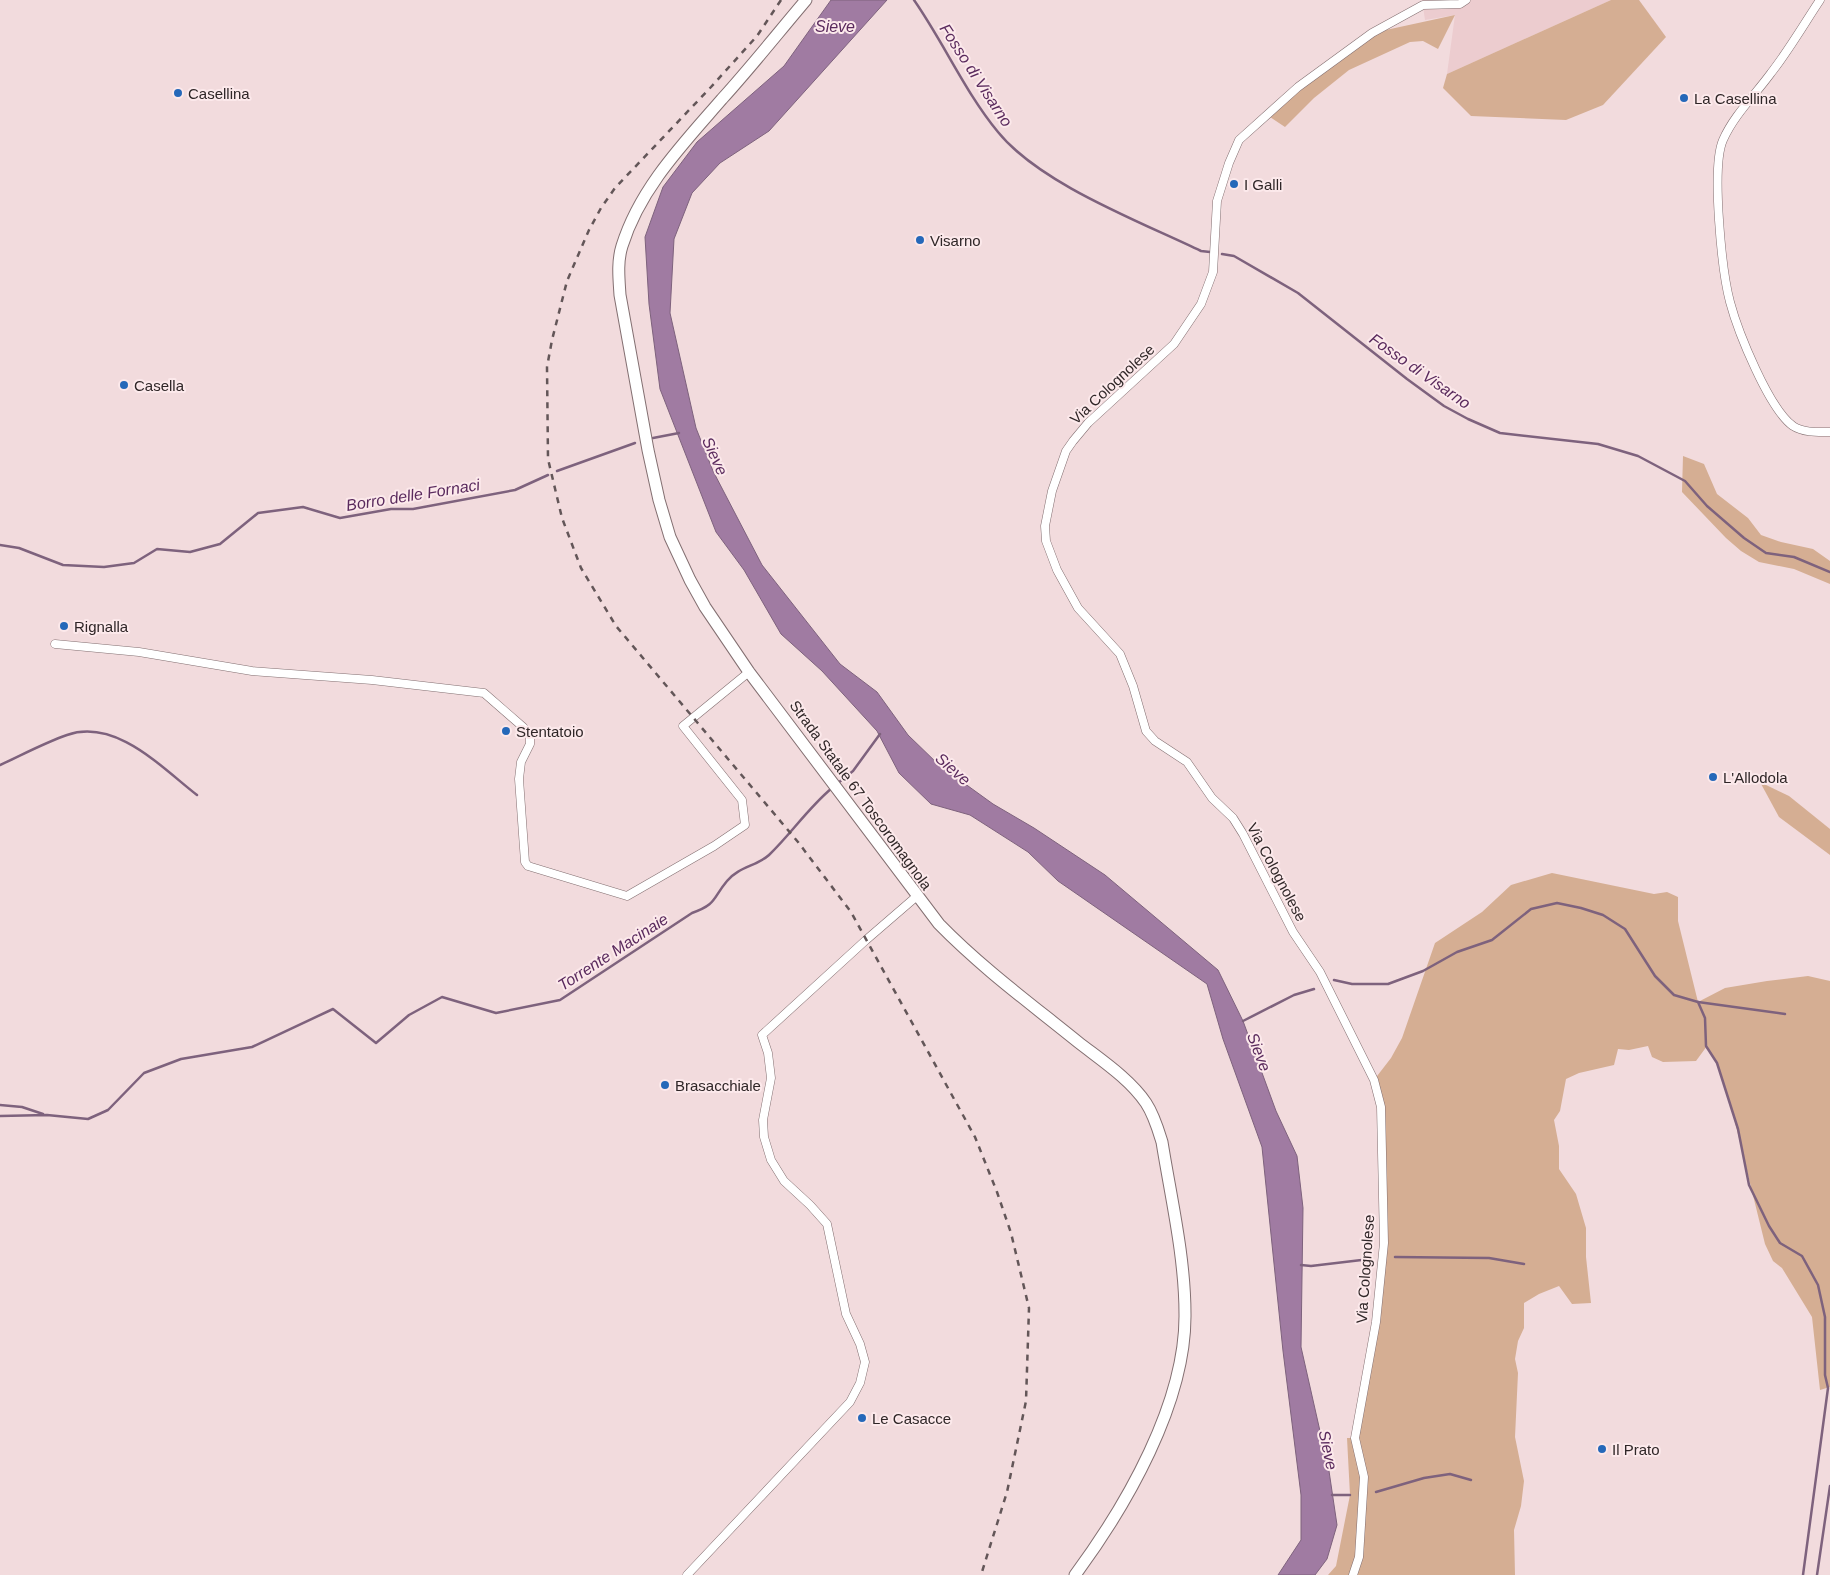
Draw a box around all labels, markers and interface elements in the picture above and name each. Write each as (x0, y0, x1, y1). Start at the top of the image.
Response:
water label: Sieve (815, 18, 855, 35)
water label: Fosso di Visarno (936, 21, 1016, 130)
place label: Casellina (188, 85, 250, 102)
marker: Casellina (172, 87, 184, 99)
place label: La Casellina (1694, 90, 1777, 107)
marker: La Casellina (1678, 92, 1690, 104)
place label: I Galli (1244, 176, 1282, 193)
marker: I Galli (1228, 178, 1240, 190)
place label: Visarno (930, 232, 981, 249)
marker: Visarno (914, 234, 926, 246)
water label: Fosso di Visarno (1366, 330, 1474, 412)
street label: Via Colognolese (1066, 341, 1158, 427)
place label: Casella (134, 377, 185, 394)
marker: Casella (118, 379, 130, 391)
water label: Sieve (699, 434, 731, 478)
water label: Borro delle Fornaci (345, 476, 482, 514)
place label: Rignalla (74, 618, 129, 635)
marker: Rignalla (58, 620, 70, 632)
street label: Strada Statale 67 Toscoromagnola (787, 697, 936, 894)
place label: Stentatoio (516, 723, 584, 740)
marker: Stentatoio (500, 725, 512, 737)
water label: Sieve (932, 749, 974, 789)
place label: L'Allodola (1723, 769, 1788, 786)
marker: L'Allodola (1707, 771, 1719, 783)
street label: Via Colognolese (1244, 820, 1310, 924)
water label: Torrente Macinaie (555, 910, 671, 994)
water label: Sieve (1244, 1030, 1274, 1074)
place label: Brasacchiale (675, 1077, 761, 1094)
marker: Brasacchiale (659, 1079, 671, 1091)
street label: Via Colognolese (1353, 1214, 1377, 1324)
place label: Le Casacce (872, 1410, 951, 1427)
marker: Le Casacce (856, 1412, 868, 1424)
water label: Sieve (1316, 1429, 1340, 1471)
place label: Il Prato (1612, 1441, 1660, 1458)
marker: Il Prato (1596, 1443, 1608, 1455)

